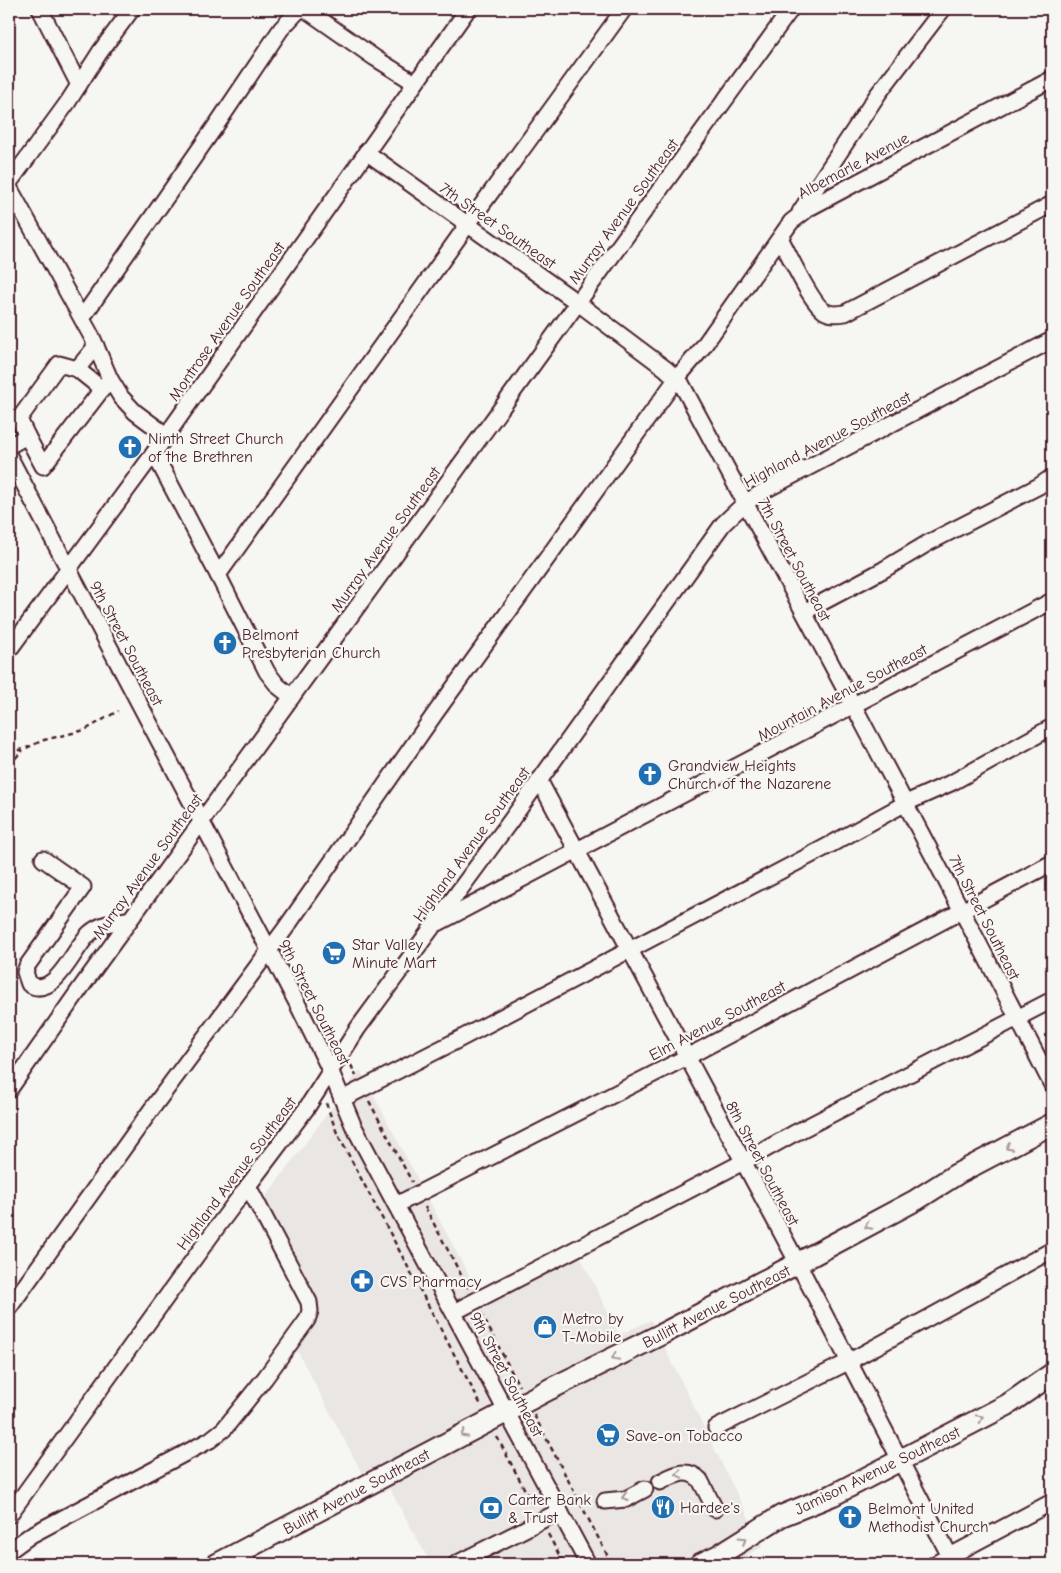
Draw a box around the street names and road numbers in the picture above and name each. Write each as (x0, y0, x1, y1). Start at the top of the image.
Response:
street label: Albemarle Avenue (795, 129, 912, 203)
street label: Murray Avenue Southeast (565, 135, 683, 288)
street label: 7th Street Southeast (436, 179, 559, 273)
street label: Montrose Avenue Southeast (165, 238, 289, 405)
street label: Highland Avenue Southeast (741, 388, 915, 492)
street label: Murray Avenue Southeast (327, 463, 445, 616)
street label: 7th Street Southeast (754, 494, 835, 625)
street label: 9th Street Southeast (86, 578, 167, 709)
street label: Mountain Avenue Southeast (755, 640, 931, 745)
street label: Highland Avenue Southeast (410, 763, 534, 925)
street label: Murray Avenue Southeast (89, 790, 207, 943)
street label: 7th Street Southeast (945, 852, 1024, 983)
street label: 9th Street Southeast (275, 937, 354, 1069)
street label: Elm Avenue Southeast (646, 977, 789, 1064)
street label: Highland Avenue Southeast (173, 1093, 300, 1254)
street label: 8th Street Southeast (722, 1098, 803, 1229)
street label: Bullitt Avenue Southeast (640, 1262, 794, 1352)
street label: 9th Street Southeast (466, 1309, 547, 1440)
street label: Jamison Avenue Southeast (792, 1423, 964, 1519)
street label: Bullitt Avenue Southeast (280, 1445, 433, 1538)

